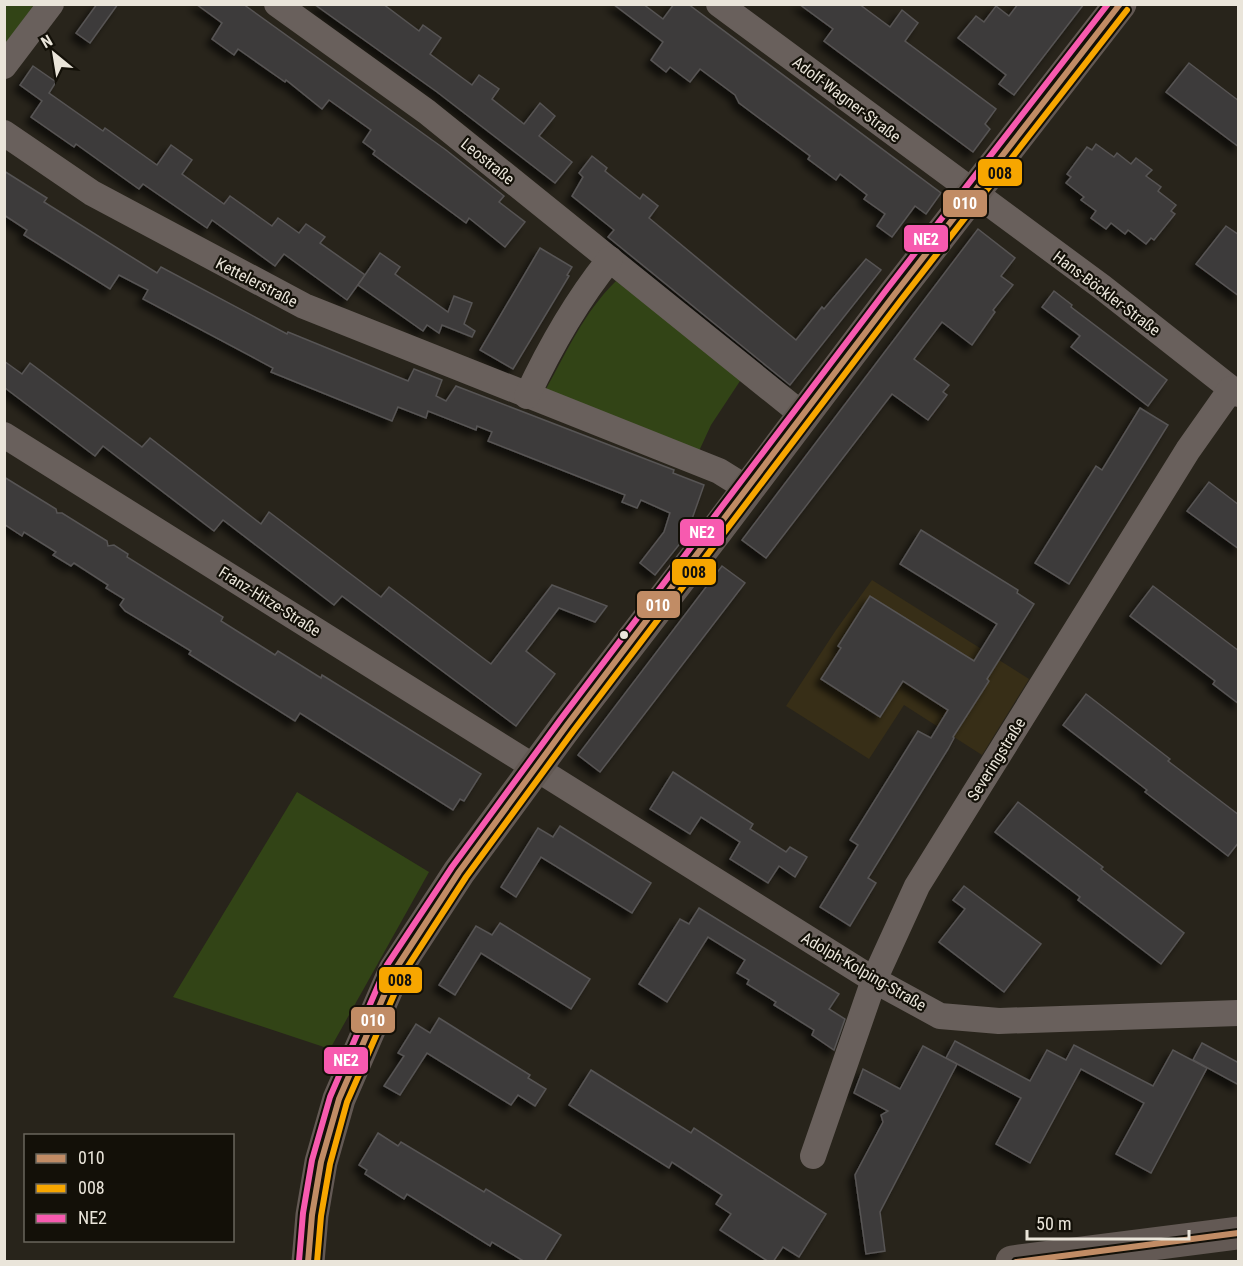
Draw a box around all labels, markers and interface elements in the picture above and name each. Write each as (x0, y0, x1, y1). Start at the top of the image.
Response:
north arrow (24, 24, 84, 84)
text: N (38, 31, 56, 52)
street label: Adolf-Wagner-Straße (789, 53, 905, 146)
street label: Leostraße (457, 134, 518, 189)
line badge: 008 (977, 158, 1023, 187)
text: 008 (988, 164, 1012, 183)
line badge: 010 (942, 189, 988, 218)
text: 010 (953, 194, 977, 213)
line badge: NE2 (903, 224, 949, 253)
text: NE2 (913, 230, 939, 249)
street label: Hans-Böckler-Straße (1049, 247, 1164, 340)
street label: Kettelerstraße (213, 254, 301, 311)
line badge: NE2 (679, 518, 725, 547)
text: NE2 (689, 523, 715, 542)
line badge: 008 (671, 558, 717, 586)
street label: Franz-Hitze-Straße (215, 563, 324, 640)
text: 008 (682, 563, 706, 582)
line badge: 010 (636, 590, 681, 619)
text: 010 (646, 596, 670, 615)
unlabelled marker (618, 629, 630, 641)
street label: Severingstraße (963, 714, 1029, 804)
street label: Adolph-Kolping-Straße (798, 928, 930, 1015)
line badge: 008 (378, 966, 423, 994)
text: 008 (388, 971, 412, 990)
line badge: 010 (350, 1006, 396, 1034)
text: 010 (361, 1011, 385, 1030)
line badge: NE2 (323, 1046, 369, 1075)
text: NE2 (333, 1051, 359, 1070)
legend (24, 1134, 234, 1242)
text: 010 (78, 1147, 105, 1168)
text: 008 (78, 1177, 105, 1198)
scale bar (1027, 1203, 1189, 1241)
text: NE2 (78, 1207, 107, 1228)
text: 50 m (1036, 1213, 1071, 1234)

